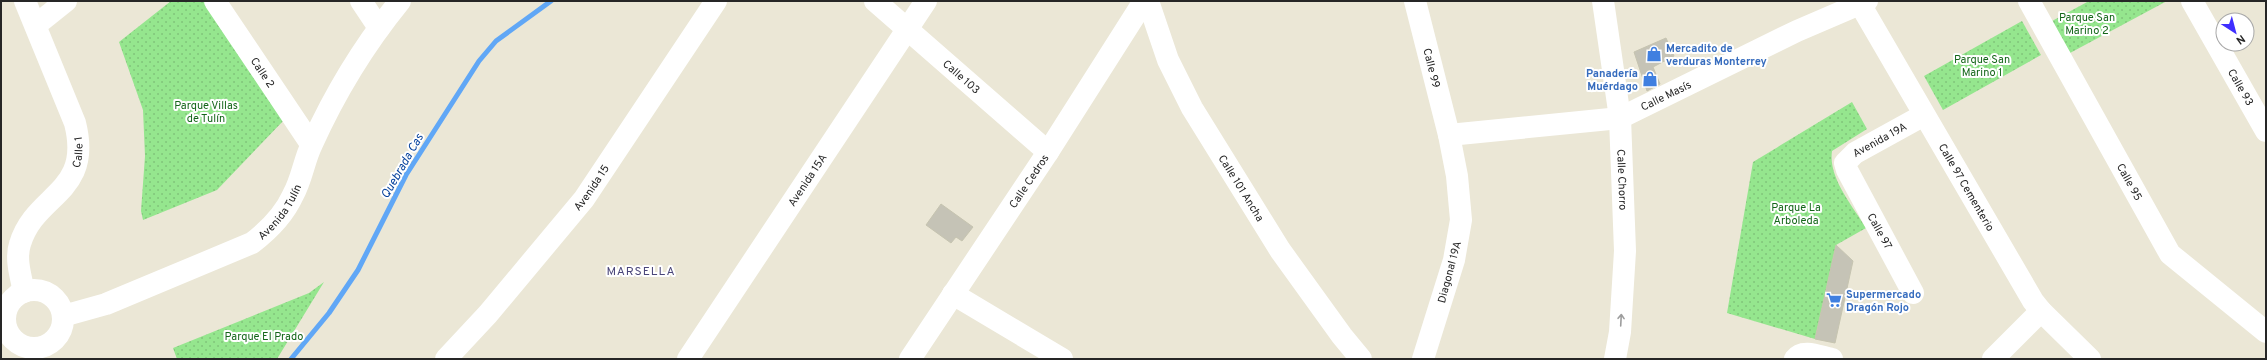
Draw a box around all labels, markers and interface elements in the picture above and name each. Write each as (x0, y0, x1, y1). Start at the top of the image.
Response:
park label: Parque San Marino 2 (2059, 11, 2115, 38)
north arrow (2215, 12, 2255, 52)
text: N (2233, 31, 2248, 47)
place label: Mercadito de verduras Monterrey (1666, 42, 1767, 69)
shop icon: Mercadito de verduras Monterrey (1645, 45, 1663, 63)
street label: Calle 99 (1419, 47, 1443, 89)
park label: Parque San Marino 1 (1954, 53, 2010, 80)
street label: Calle 2 (247, 55, 277, 91)
street label: Calle 103 (939, 57, 983, 97)
place label: Panadería Muérdago (1586, 67, 1638, 94)
street label: Calle 93 (2224, 67, 2256, 109)
shop icon: Panadería Muérdago (1641, 70, 1659, 88)
street label: Calle Masís (1639, 78, 1694, 115)
park label: Parque Villas de Tulín (174, 99, 238, 126)
street label: Avenida 19A (1850, 120, 1910, 161)
water label: Quebrada Cas (378, 131, 428, 202)
street label: Calle 1 (70, 136, 86, 170)
street label: Calle 97 Cementerio (1935, 141, 1997, 234)
street label: Calle Chorro (1613, 149, 1629, 211)
street label: Avenida 15A (785, 152, 830, 210)
street label: Calle Cedros (1007, 152, 1053, 211)
street label: Calle 101 Ancha (1215, 152, 1267, 225)
street label: Calle 95 (2113, 161, 2145, 204)
street label: Avenida 15 (571, 162, 613, 214)
street label: Avenida Tulín (255, 182, 305, 243)
park label: Parque La Arboleda (1771, 201, 1821, 228)
street label: Calle 97 (1864, 211, 1895, 252)
street label: Diagonal 19A (1435, 240, 1465, 305)
district label: MARSELLA (606, 264, 676, 280)
place label: Supermercado Dragón Rojo (1846, 288, 1921, 315)
supermarket icon: Supermercado Dragón Rojo (1825, 291, 1843, 309)
one-way arrow (1617, 314, 1624, 327)
park label: Parque El Prado (225, 330, 303, 344)

